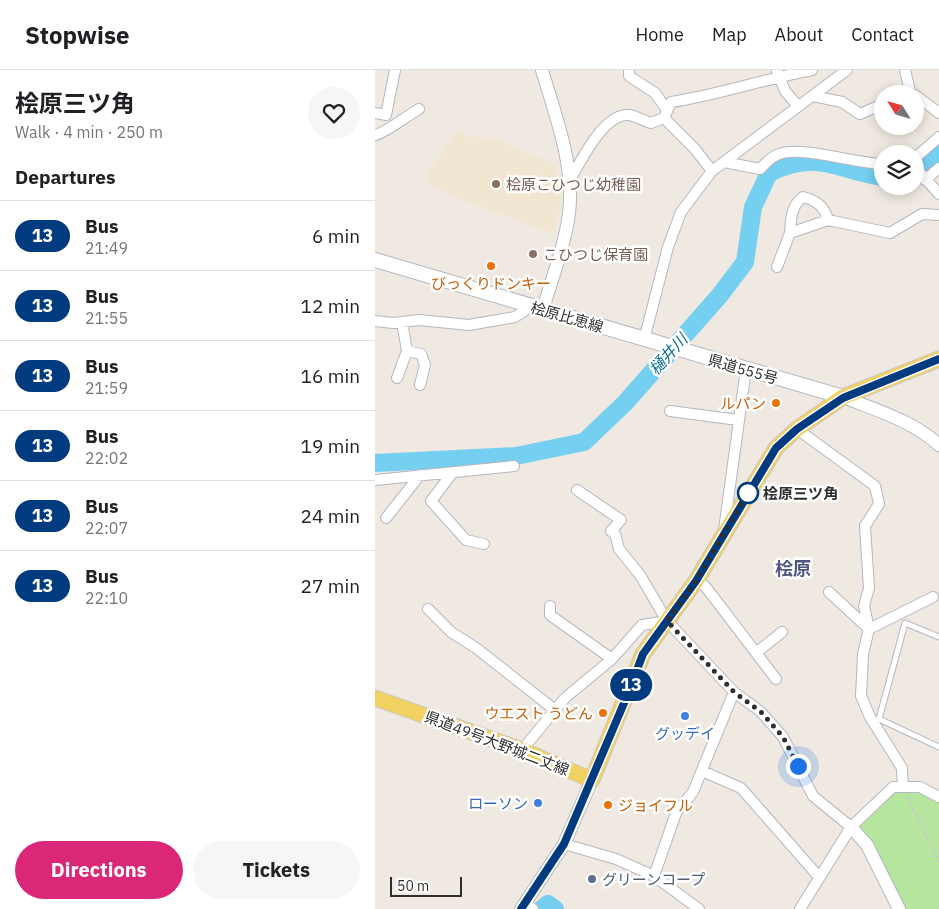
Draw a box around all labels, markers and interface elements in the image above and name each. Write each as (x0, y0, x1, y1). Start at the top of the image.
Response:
text: Stopwise (25, 19, 129, 51)
text: Home (636, 23, 684, 46)
text: Map (712, 23, 747, 46)
text: About (775, 23, 823, 46)
text: Contact (851, 23, 914, 46)
north arrow (874, 85, 924, 135)
map controls (874, 85, 924, 195)
text: 桧原三ツ角 (15, 87, 135, 119)
button: heart (308, 87, 360, 139)
text: Walk · 4 min · 250 m (15, 122, 163, 142)
button: layers (874, 145, 924, 195)
text: Departures (15, 165, 115, 189)
place label: 桧原こひつじ幼稚園 (506, 175, 641, 194)
marker: 桧原こひつじ幼稚園 (490, 178, 502, 190)
text: Bus (85, 214, 119, 238)
text: 13 (32, 224, 53, 247)
text: 6 min (312, 224, 360, 248)
text: 21:49 (85, 238, 128, 258)
place label: こひつじ保育園 (543, 245, 648, 264)
marker: こひつじ保育園 (527, 248, 539, 260)
marker: びっくりドンキー (485, 260, 497, 272)
place label: びっくりドンキー (431, 274, 551, 293)
text: Bus (85, 284, 119, 308)
text: 13 (32, 294, 53, 317)
text: 12 min (301, 294, 360, 318)
street label: 桧原比恵線 (528, 298, 606, 336)
text: 21:55 (85, 308, 128, 328)
water label: 樋井川 (645, 328, 693, 379)
street label: 県道555号 (706, 350, 780, 388)
text: Bus (85, 354, 119, 378)
text: 13 (32, 364, 53, 387)
text: 16 min (301, 364, 360, 388)
text: 21:59 (85, 378, 128, 398)
place label: ルパン (720, 394, 766, 413)
marker: ルパン (770, 397, 782, 409)
text: Bus (85, 424, 119, 448)
text: 13 (32, 434, 53, 457)
text: 19 min (301, 434, 360, 458)
text: 22:02 (85, 448, 128, 468)
marker: 桧原三ツ角 (737, 482, 759, 504)
place label: 桧原三ツ角 (763, 484, 838, 503)
text: Bus (85, 494, 119, 518)
text: 13 (32, 504, 53, 527)
text: 24 min (301, 504, 360, 528)
text: 22:07 (85, 518, 128, 538)
district label: 桧原 (775, 557, 811, 580)
text: Bus (85, 564, 119, 588)
text: 13 (32, 574, 53, 597)
text: 27 min (301, 574, 360, 598)
text: 22:10 (85, 588, 128, 608)
line badge: 13 (609, 669, 653, 701)
text: 13 (620, 673, 642, 696)
place label: ウエスト うどん (484, 704, 593, 723)
street label: 県道49号大野城二丈線 (422, 707, 572, 779)
marker: ウエスト うどん (597, 707, 609, 719)
marker: グッデイ (679, 710, 691, 722)
place label: グッデイ (655, 724, 715, 743)
your location (786, 754, 811, 779)
place label: ローソン (468, 794, 528, 813)
place label: ジョイフル (618, 796, 693, 815)
marker: ローソン (532, 797, 544, 809)
marker: ジョイフル (602, 799, 614, 811)
button: Directions (15, 841, 183, 899)
button: Tickets (193, 841, 360, 899)
place label: グリーンコープ (602, 870, 705, 889)
marker: グリーンコープ (586, 873, 598, 885)
scale bar (390, 874, 463, 897)
text: 50 m (397, 877, 429, 895)

